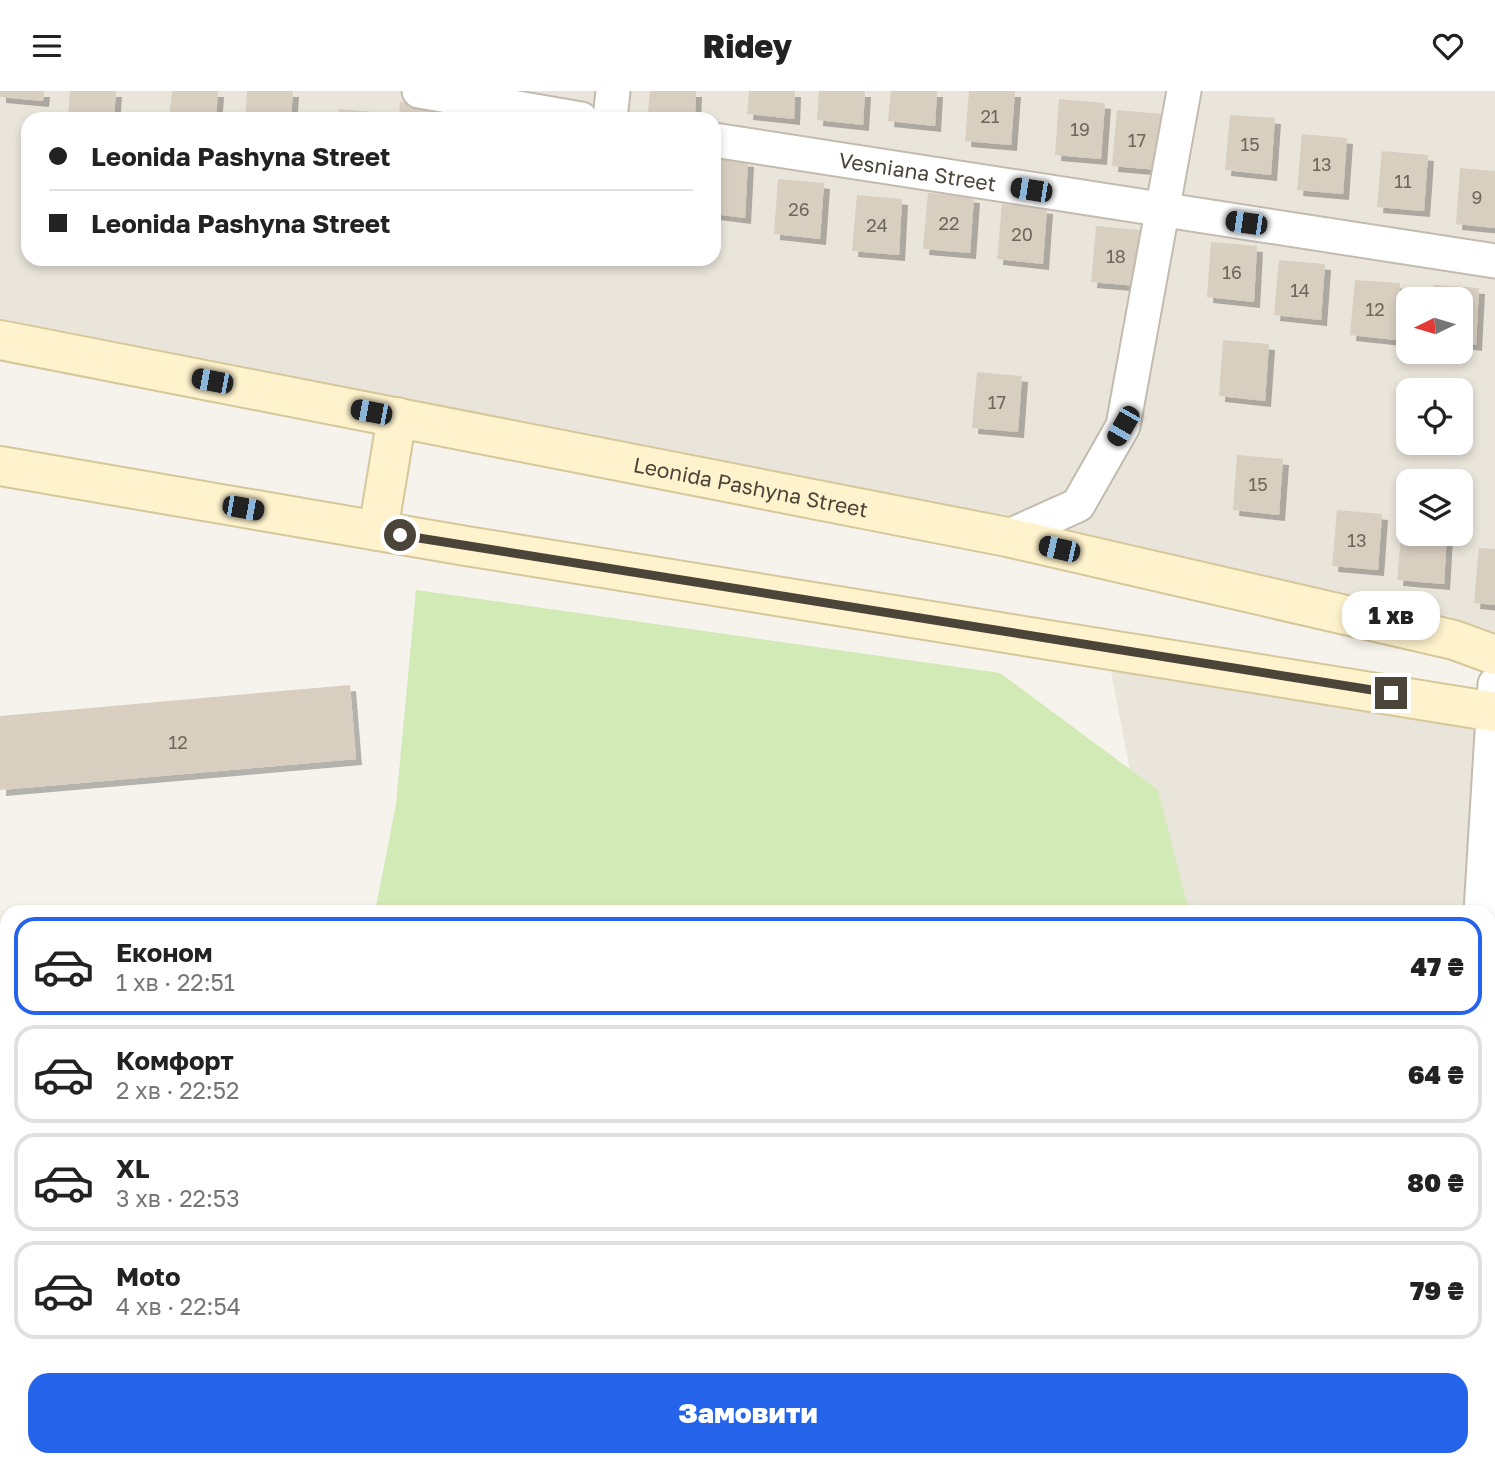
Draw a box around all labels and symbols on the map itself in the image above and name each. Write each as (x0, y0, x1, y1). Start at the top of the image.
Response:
house number: 21 (980, 105, 1000, 127)
house number: 19 (1070, 118, 1090, 140)
house number: 17 (1128, 129, 1146, 151)
house number: 15 (1240, 133, 1260, 155)
street label: Vesniana Street (837, 147, 998, 197)
house number: 13 (1312, 153, 1332, 175)
house number: 11 (1394, 170, 1412, 192)
car (1009, 176, 1054, 204)
house number: 9 (1472, 186, 1482, 208)
house number: 26 (788, 198, 810, 220)
car (1224, 210, 1269, 236)
house number: 22 (939, 212, 959, 234)
house number: 24 (866, 214, 888, 236)
house number: 20 (1011, 223, 1033, 245)
house number: 18 (1106, 245, 1126, 267)
house number: 16 (1222, 261, 1242, 283)
house number: 14 (1290, 279, 1310, 301)
north arrow (1396, 287, 1474, 364)
house number: 12 (1365, 298, 1385, 320)
car (190, 367, 235, 395)
house number: 17 (988, 391, 1006, 413)
car (349, 398, 394, 426)
car (1104, 403, 1143, 449)
street label: Leonida Pashyna Street (631, 451, 870, 523)
house number: 15 (1248, 473, 1268, 495)
car (221, 494, 266, 522)
route start (384, 519, 416, 551)
house number: 13 (1347, 529, 1367, 551)
car (1037, 534, 1082, 564)
callout: 1 хв (1342, 591, 1440, 641)
route end (1375, 677, 1407, 709)
house number: 12 (168, 731, 188, 753)

